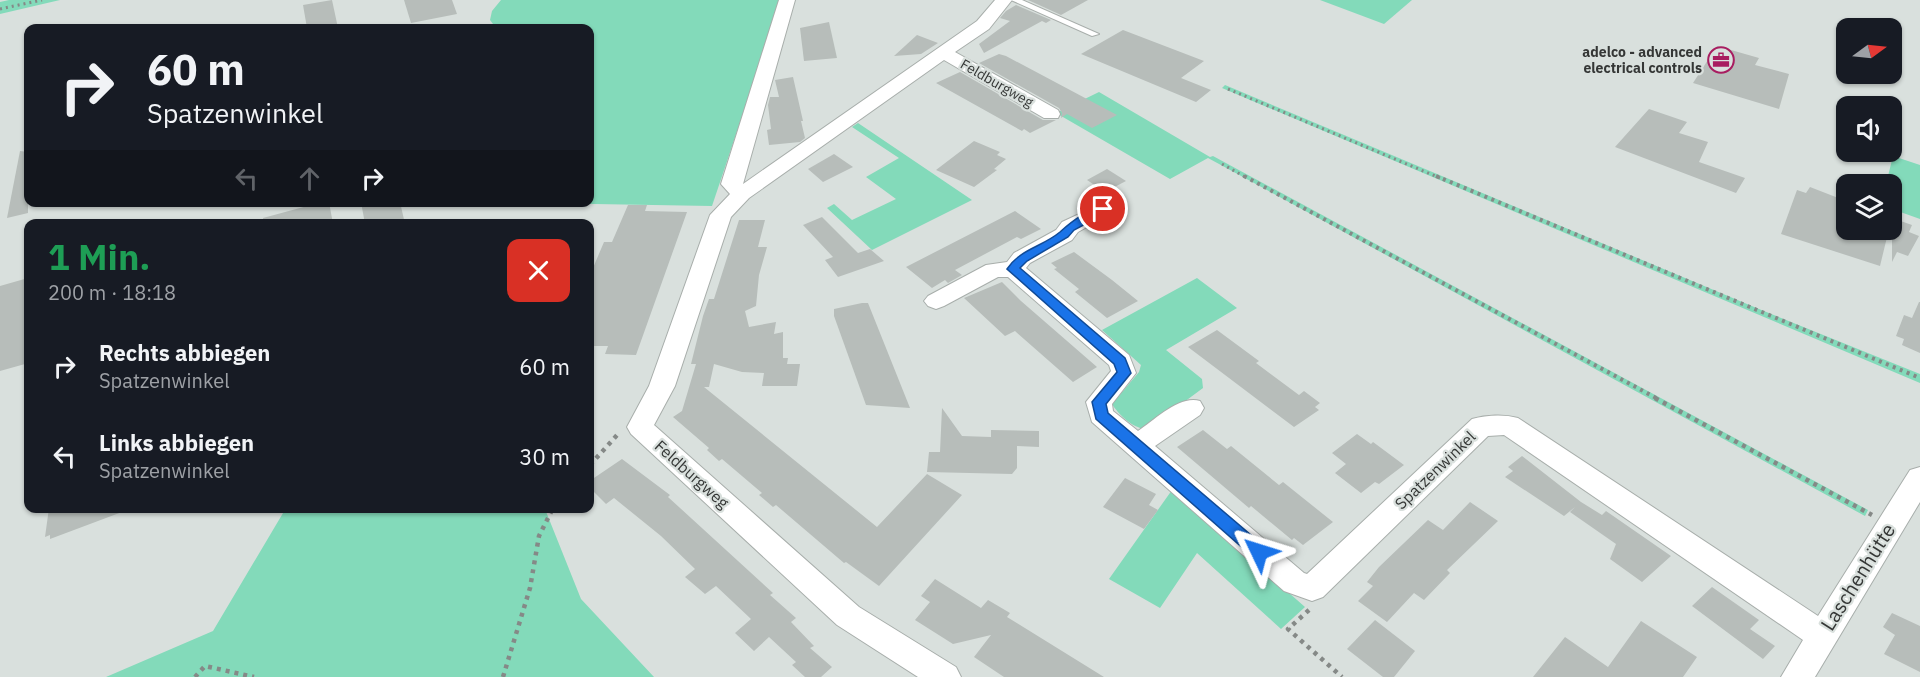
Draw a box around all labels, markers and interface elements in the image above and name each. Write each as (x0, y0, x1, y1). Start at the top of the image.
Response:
north arrow (1836, 18, 1902, 84)
map controls (1836, 18, 1902, 240)
text: 60 m (147, 42, 245, 97)
place label: adelco - advanced electrical controls (1582, 43, 1702, 77)
office icon: adelco - advanced electrical controls (1706, 45, 1736, 75)
icon: right (48, 48, 126, 126)
street label: Feldburgweg (957, 55, 1037, 111)
text: Spatzenwinkel (147, 95, 323, 130)
button: sound (1836, 96, 1902, 162)
icon: left (230, 162, 263, 195)
icon: ahead (293, 162, 326, 195)
icon: right (356, 162, 389, 195)
button: layers (1836, 174, 1902, 240)
pin (1077, 183, 1128, 234)
icon: arrive (1086, 192, 1119, 225)
text: 1 Min. (48, 233, 151, 280)
button: close (507, 239, 570, 302)
text: 200 m · 18:18 (48, 279, 176, 306)
text: Rechts abbiegen (99, 338, 270, 367)
icon: right (48, 350, 81, 383)
text: 60 m (519, 352, 570, 381)
text: Spatzenwinkel (99, 367, 230, 394)
street label: Spatzenwinkel (1390, 427, 1480, 513)
text: Links abbiegen (99, 428, 254, 457)
street label: Feldburgweg (651, 436, 734, 513)
icon: left (48, 440, 81, 473)
text: 30 m (519, 442, 570, 471)
text: Spatzenwinkel (99, 457, 230, 484)
street label: Laschenhütte (1814, 518, 1901, 635)
position arrow (1227, 520, 1291, 584)

